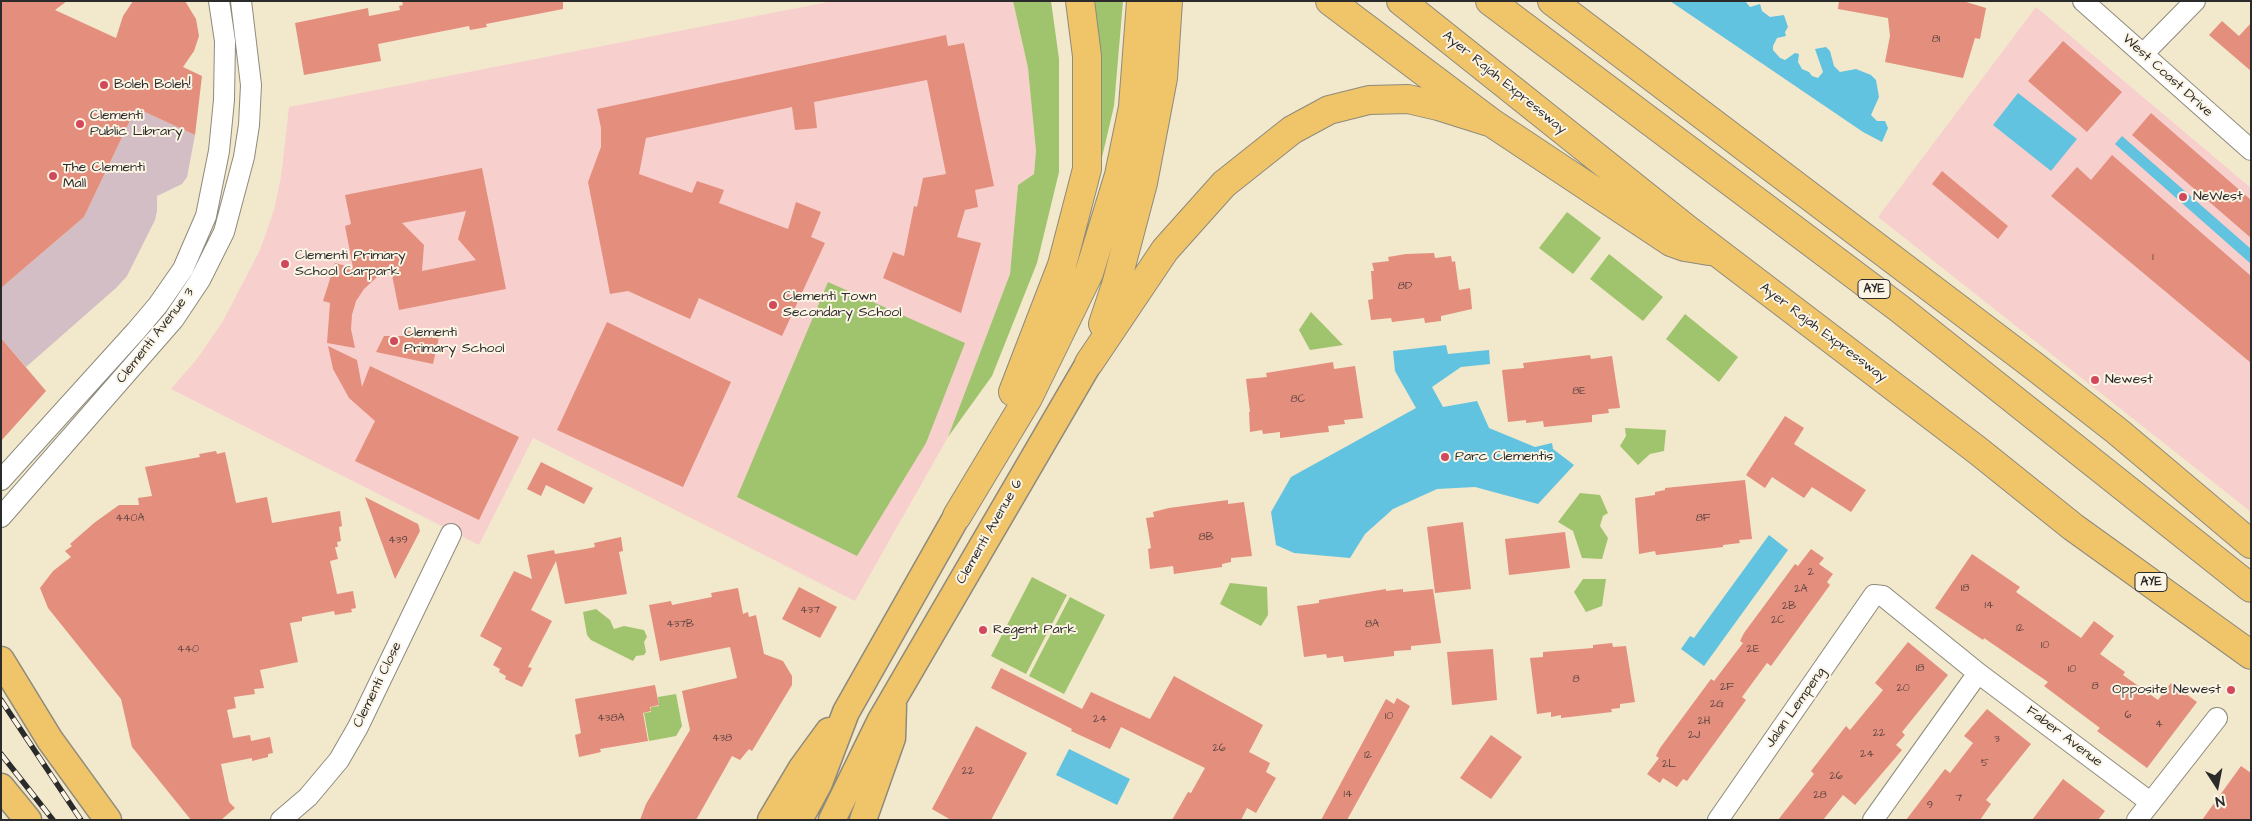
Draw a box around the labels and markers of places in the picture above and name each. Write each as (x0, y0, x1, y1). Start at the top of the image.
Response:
place label: Boleh Boleh! (114, 77, 191, 93)
marker: Boleh Boleh! (98, 79, 110, 91)
place label: Clementi Public Library (90, 108, 183, 140)
marker: Clementi Public Library (74, 118, 86, 130)
place label: The Clementi Mall (63, 160, 145, 192)
marker: The Clementi Mall (47, 170, 59, 182)
place label: NeWest (2193, 189, 2243, 205)
marker: NeWest (2177, 191, 2189, 203)
place label: Clementi Primary School Carpark (295, 248, 406, 280)
marker: Clementi Primary School Carpark (279, 258, 291, 270)
place label: Clementi Town Secondary School (783, 289, 901, 322)
marker: Clementi Town Secondary School (767, 299, 779, 311)
place label: Clementi Primary School (404, 325, 505, 358)
marker: Clementi Primary School (388, 335, 400, 347)
place label: Newest (2105, 372, 2153, 388)
marker: Newest (2089, 374, 2101, 386)
place label: Parc Clementis (1455, 449, 1553, 465)
marker: Parc Clementis (1439, 451, 1451, 463)
place label: Regent Park (993, 622, 1076, 638)
marker: Regent Park (977, 624, 989, 636)
place label: Opposite Newest (2112, 682, 2221, 698)
marker: Opposite Newest (2225, 684, 2237, 696)

